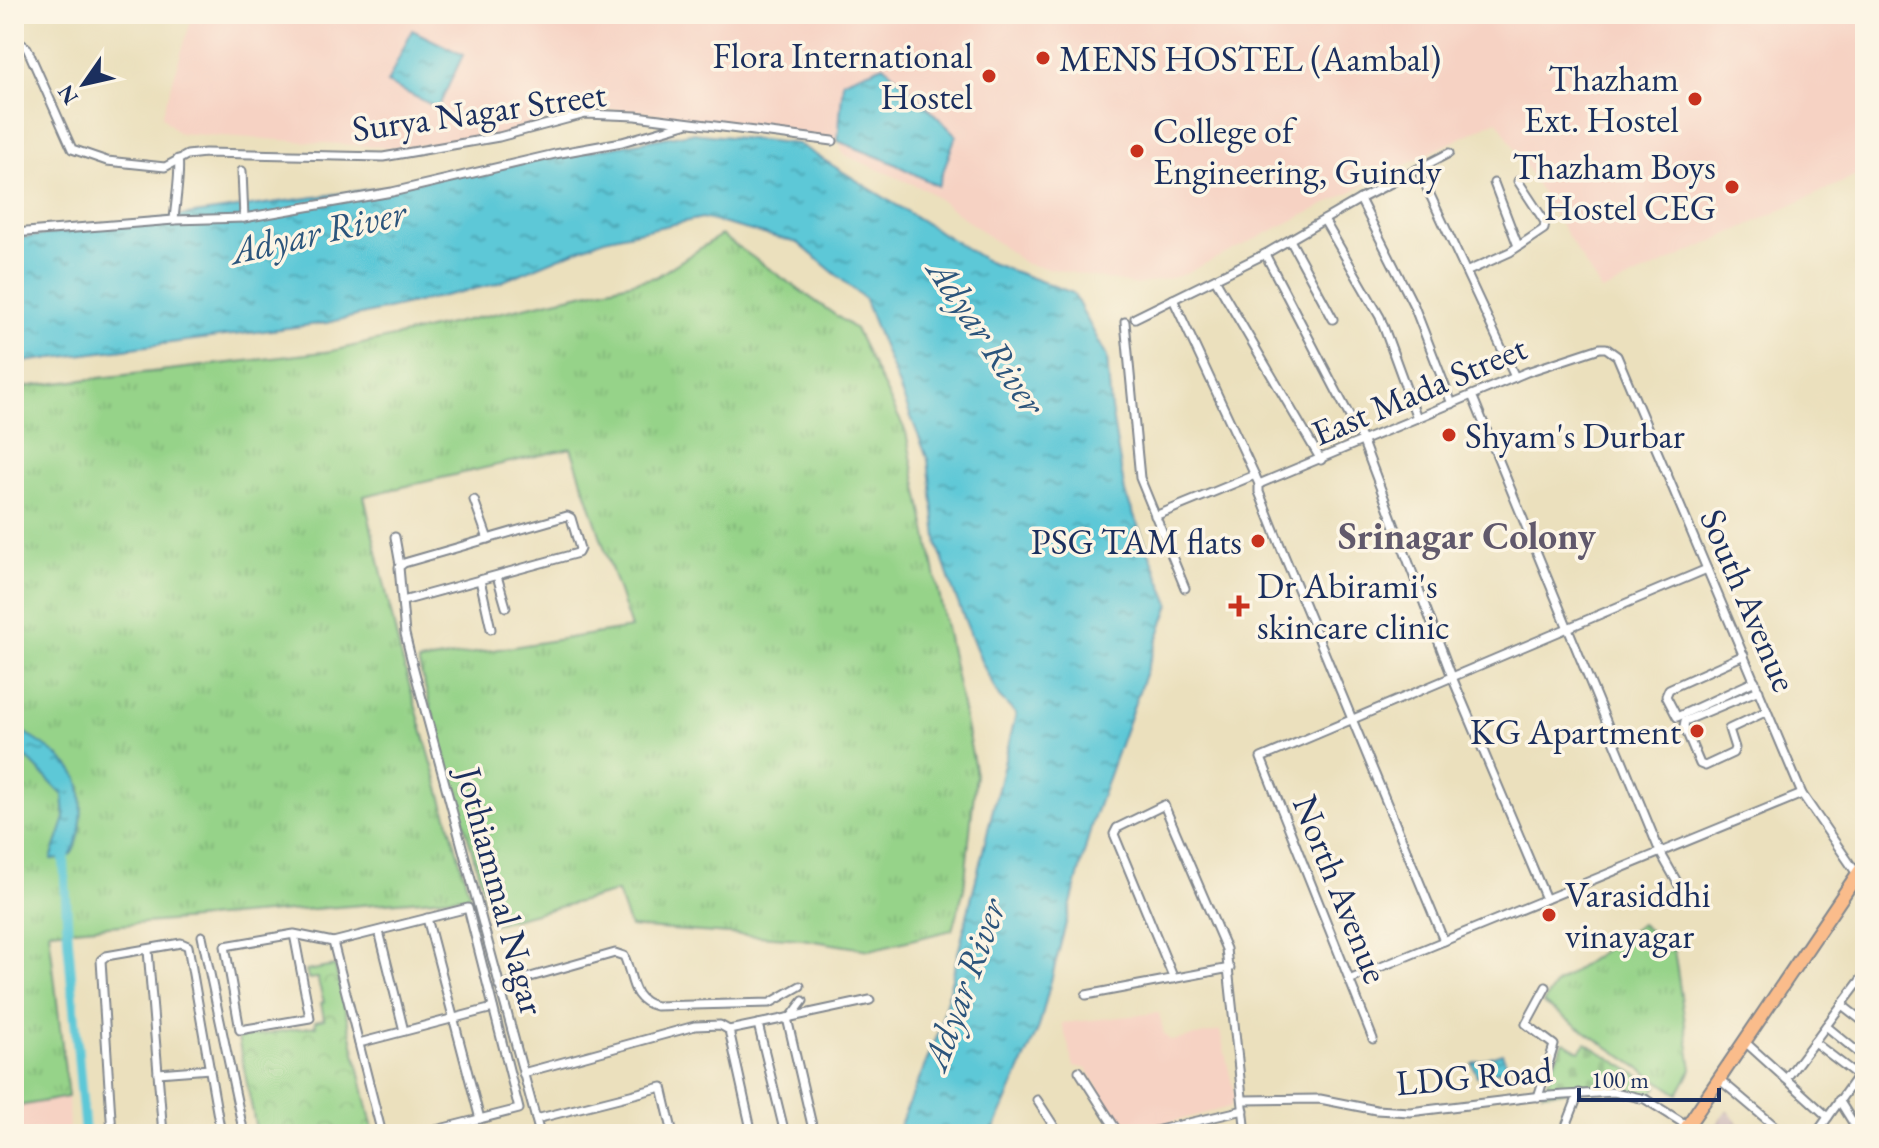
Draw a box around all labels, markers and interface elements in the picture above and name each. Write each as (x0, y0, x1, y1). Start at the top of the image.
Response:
place label: Flora International Hostel (713, 32, 973, 120)
place label: MENS HOSTEL (Aambal) (1059, 35, 1441, 82)
north arrow (44, 44, 124, 124)
marker: MENS HOSTEL (Aambal) (1034, 49, 1052, 67)
place label: Thazham Ext. Hostel (1524, 55, 1679, 143)
marker: Flora International Hostel (980, 67, 998, 85)
street label: Surya Nagar Street (349, 70, 610, 152)
text: N (51, 79, 85, 110)
marker: Thazham Ext. Hostel (1686, 90, 1704, 108)
place label: College of Engineering, Guindy (1153, 107, 1442, 195)
marker: College of Engineering, Guindy (1128, 142, 1146, 160)
place label: Thazham Boys Hostel CEG (1513, 143, 1716, 231)
marker: Thazham Boys Hostel CEG (1723, 178, 1741, 196)
water label: Adyar River (222, 187, 412, 276)
water label: Adyar River (915, 246, 1058, 425)
street label: East Mada Street (1304, 323, 1534, 456)
place label: Shyam's Durbar (1465, 412, 1685, 459)
marker: Shyam's Durbar (1440, 426, 1458, 444)
street label: South Avenue (1689, 502, 1809, 698)
district label: Srinagar Colony (1338, 511, 1597, 560)
place label: PSG TAM flats (1031, 518, 1242, 565)
marker: PSG TAM flats (1249, 532, 1267, 550)
place label: Dr Abirami's skincare clinic (1257, 562, 1450, 650)
marker: Dr Abirami's skincare clinic (1228, 595, 1250, 617)
place label: KG Apartment (1470, 708, 1682, 755)
marker: KG Apartment (1688, 722, 1706, 740)
street label: Jothiammal Nagar (445, 759, 557, 1020)
street label: North Avenue (1282, 788, 1400, 990)
place label: Varasiddhi vinayagar (1565, 871, 1711, 959)
water label: Adyar River (908, 890, 1017, 1079)
marker: Varasiddhi vinayagar (1540, 906, 1558, 924)
street label: LDG Road (1394, 1046, 1555, 1106)
scale bar (1579, 1052, 1719, 1102)
text: 100 m (1591, 1064, 1649, 1095)

